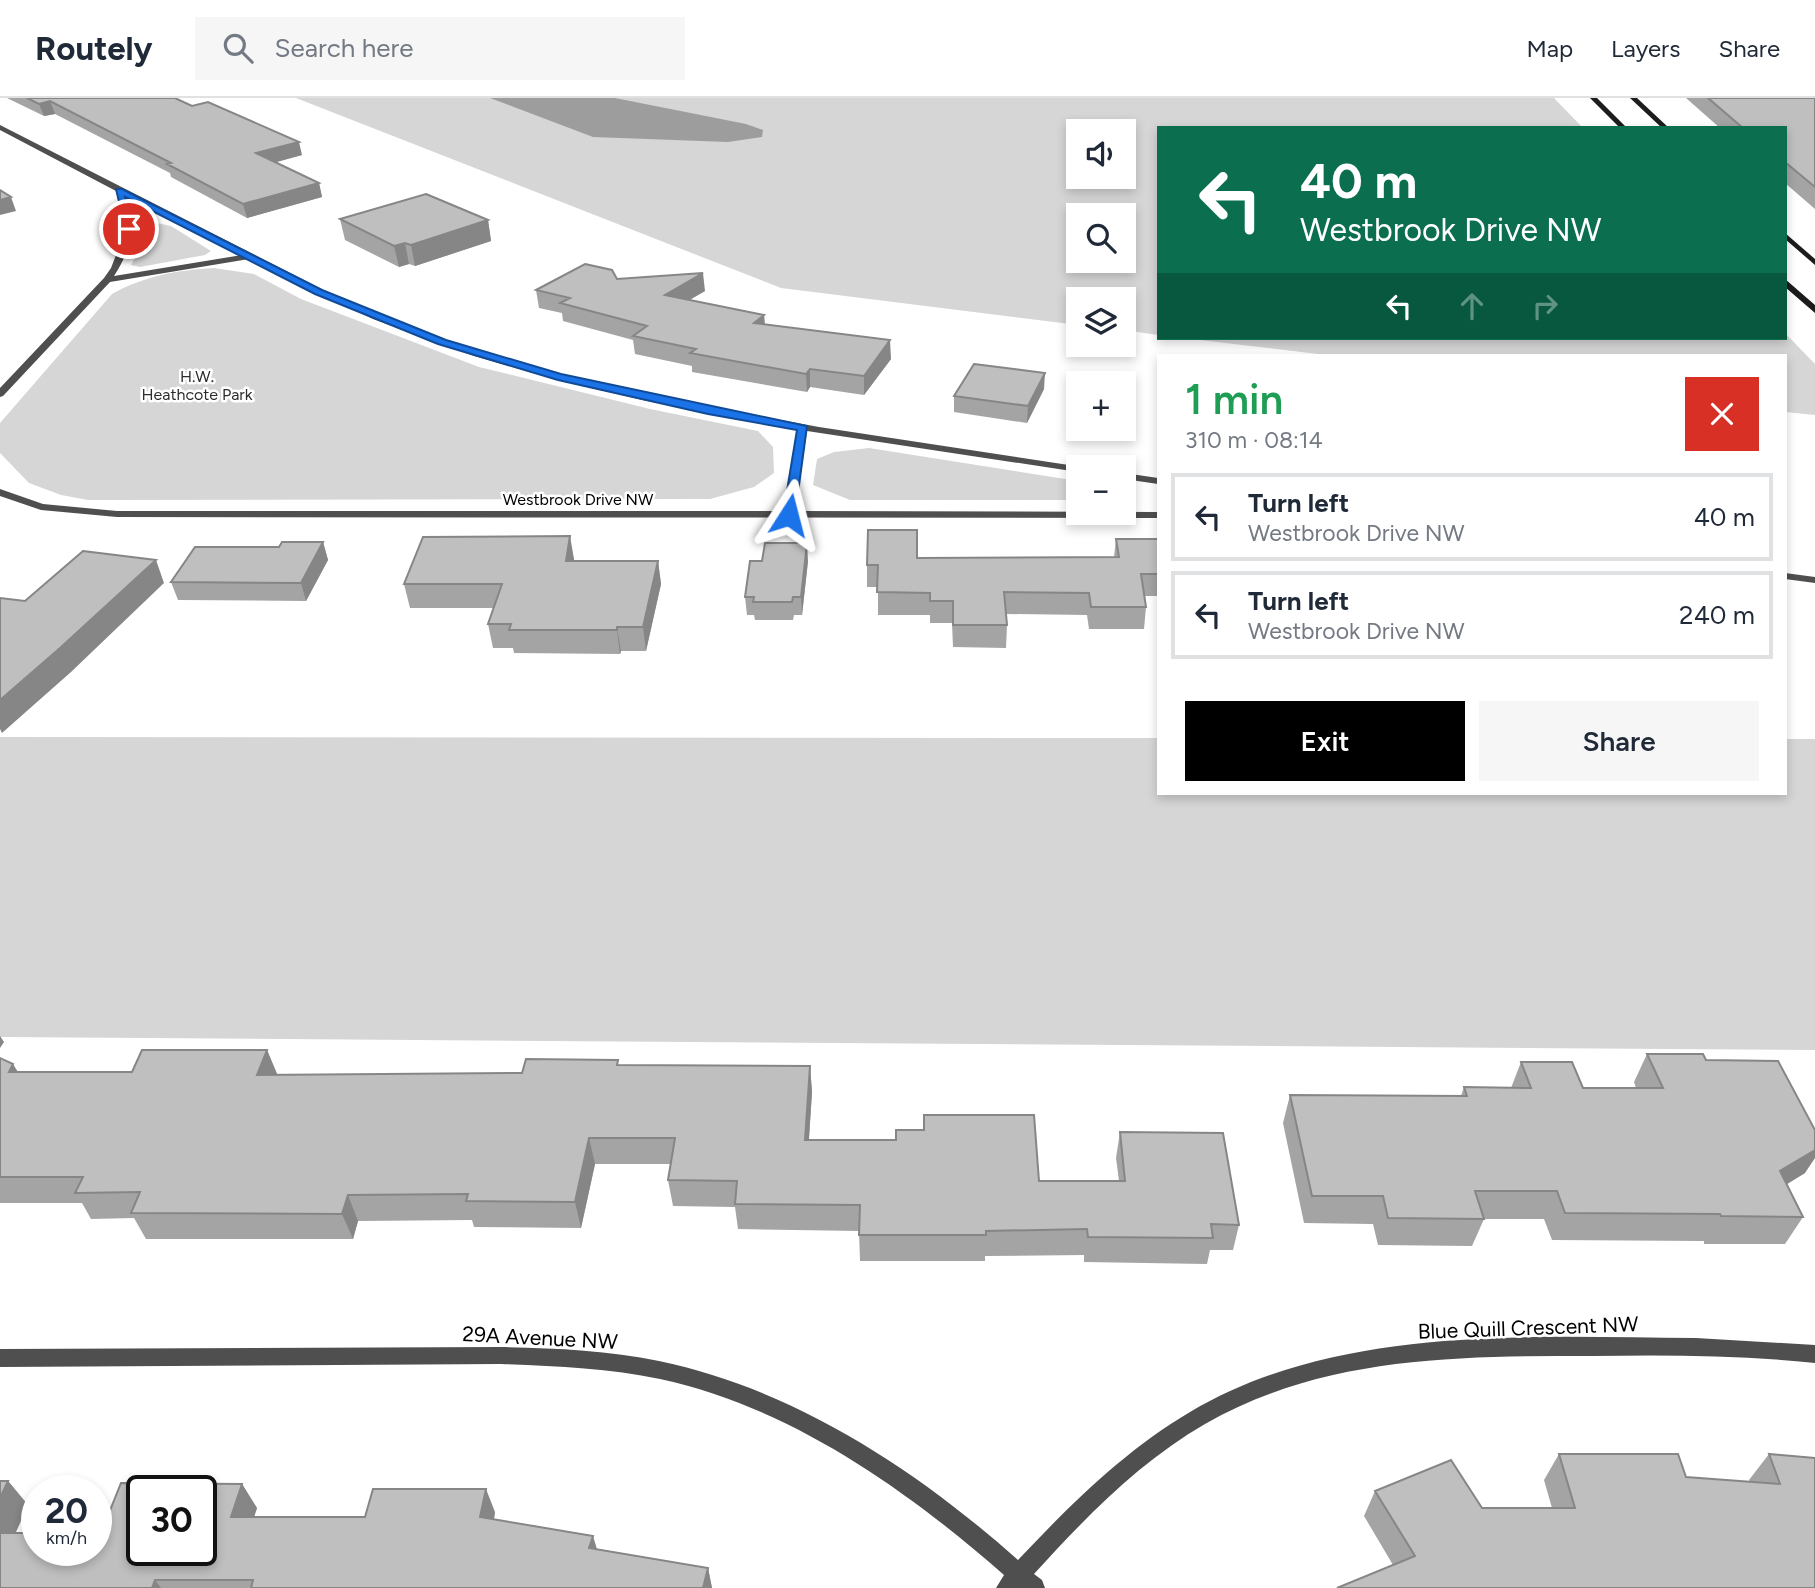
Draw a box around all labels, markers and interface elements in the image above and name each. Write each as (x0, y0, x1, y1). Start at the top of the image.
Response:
search box (195, 17, 685, 80)
text: Routely (35, 29, 153, 68)
icon: search (219, 29, 257, 67)
text: Search here (275, 32, 414, 64)
text: Map (1526, 34, 1573, 63)
text: Layers (1611, 34, 1680, 63)
text: Share (1718, 34, 1780, 63)
map controls (1066, 119, 1136, 525)
button: sound (1066, 119, 1136, 189)
text: 40 m (1300, 151, 1417, 210)
icon: left (1185, 154, 1276, 245)
pin (99, 199, 159, 259)
button: search (1066, 203, 1136, 273)
icon: arrive (110, 210, 148, 248)
text: Westbrook Drive NW (1300, 211, 1601, 249)
button: layers (1066, 287, 1136, 357)
icon: left (1380, 287, 1418, 325)
icon: ahead (1453, 287, 1491, 325)
icon: right (1526, 287, 1564, 325)
park label: H.W. Heathcote Park (142, 367, 253, 404)
button: + (1066, 371, 1136, 441)
text: 1 min (1185, 374, 1283, 425)
button: close (1685, 377, 1759, 451)
text: 310 m · 08:14 (1185, 426, 1323, 454)
button: − (1066, 455, 1136, 525)
position arrow (752, 478, 826, 552)
text: Turn left (1248, 487, 1349, 519)
street label: Westbrook Drive NW (503, 490, 654, 509)
icon: left (1189, 498, 1227, 536)
text: 40 m (1694, 501, 1755, 533)
text: Westbrook Drive NW (1248, 519, 1465, 547)
text: Turn left (1248, 585, 1349, 617)
icon: left (1189, 596, 1227, 634)
text: 240 m (1679, 599, 1755, 631)
text: Westbrook Drive NW (1248, 617, 1465, 645)
button: Exit (1185, 701, 1465, 781)
button: Share (1479, 701, 1759, 781)
street label: Blue Quill Crescent NW (1417, 1311, 1639, 1344)
street label: 29A Avenue NW (462, 1321, 618, 1354)
speed limit sign: 30 (126, 1475, 217, 1566)
text: 20 (45, 1490, 88, 1532)
text: km/h (46, 1527, 87, 1549)

